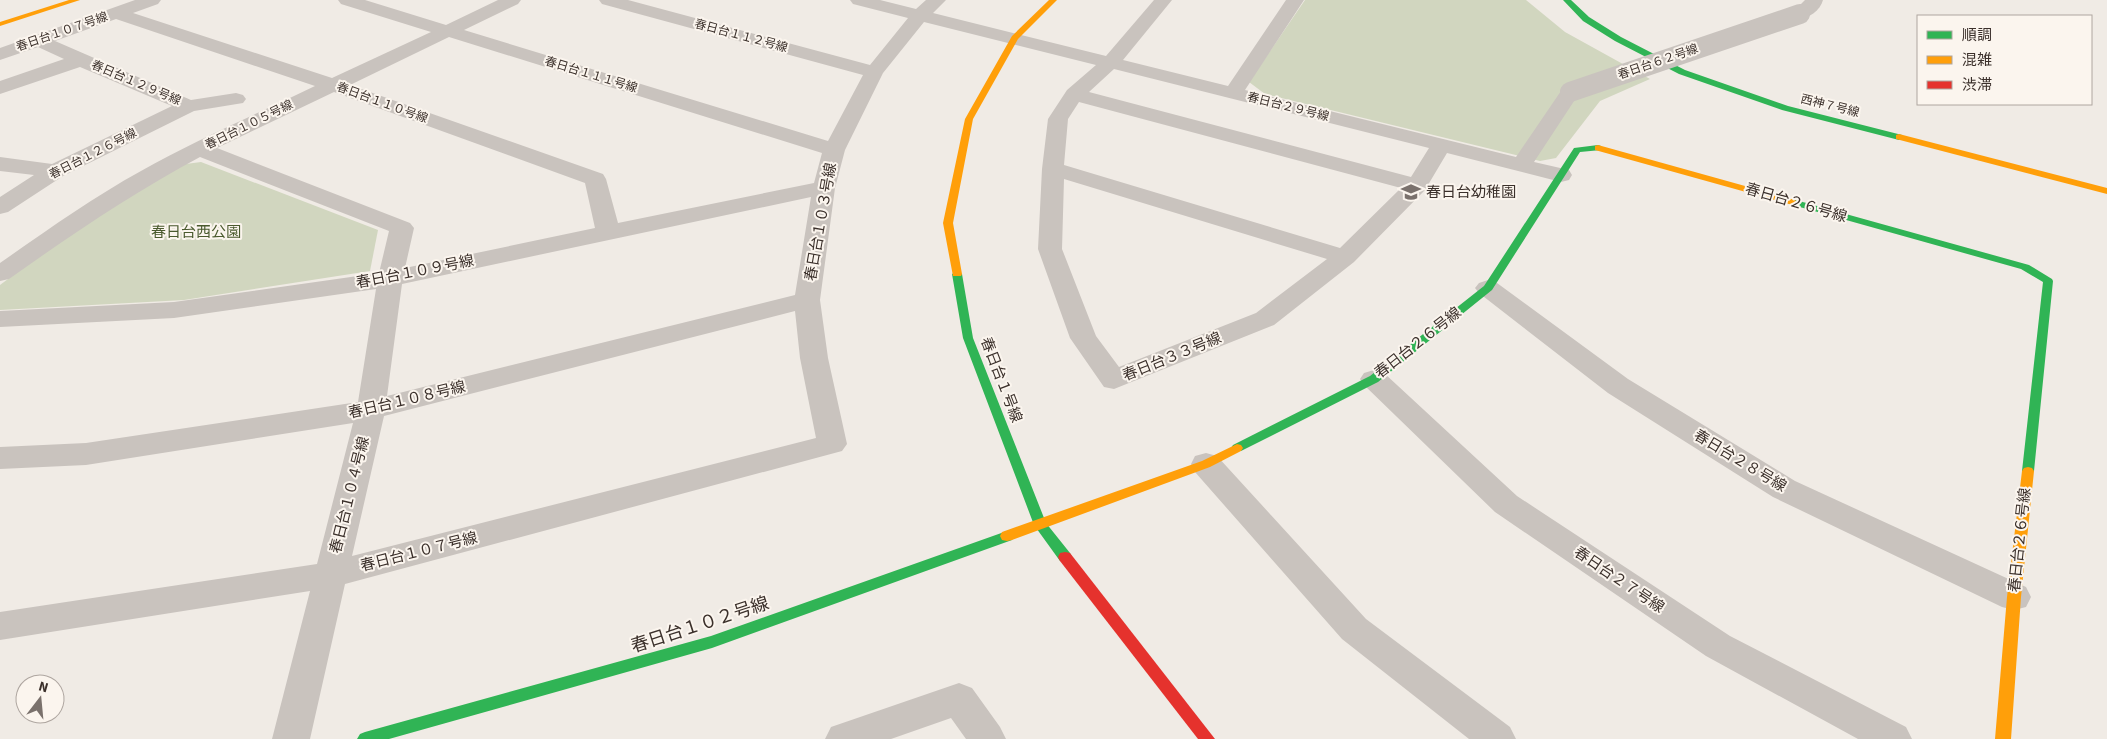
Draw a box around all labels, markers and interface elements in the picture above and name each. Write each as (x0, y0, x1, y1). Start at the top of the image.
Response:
street label: 春日台１０７号線 (14, 8, 110, 56)
street label: 春日台１１２号線 (692, 15, 790, 57)
legend (1917, 15, 2092, 105)
text: 順調 (1962, 25, 1992, 46)
street label: 春日台６２号線 (1616, 40, 1700, 84)
text: 混雑 (1962, 50, 1992, 71)
street label: 春日台１１１号線 (543, 53, 639, 97)
street label: 春日台１２９号線 (88, 56, 184, 110)
text: 渋滞 (1962, 75, 1992, 96)
street label: 春日台１１０号線 (334, 79, 430, 127)
street label: 春日台２９号線 (1245, 89, 1331, 125)
street label: 西神７号線 (1799, 90, 1861, 122)
street label: 春日台１０５号線 (202, 96, 296, 154)
street label: 春日台１２６号線 (46, 125, 140, 183)
street label: 春日台１０３号線 (800, 161, 842, 283)
street label: 春日台２６号線 (1743, 178, 1849, 228)
school or university icon: 春日台幼稚園 (1400, 181, 1422, 203)
place label: 春日台幼稚園 (1426, 182, 1516, 203)
park label: 春日台西公園 (151, 222, 241, 243)
street label: 春日台１０９号線 (354, 250, 476, 294)
street label: 春日台２６号線 (1370, 302, 1466, 384)
street label: 春日台３３号線 (1119, 328, 1225, 386)
street label: 春日台１号線 (975, 334, 1027, 426)
street label: 春日台１０８号線 (346, 376, 468, 424)
street label: 春日台２８号線 (1690, 425, 1790, 497)
street label: 春日台１０４号線 (325, 434, 375, 556)
street label: 春日台２６号線 (2004, 487, 2036, 593)
street label: 春日台１０７号線 (358, 527, 480, 577)
street label: 春日台２７号線 (1570, 542, 1668, 618)
street label: 春日台１０２号線 (628, 591, 772, 659)
north arrow (15, 674, 65, 724)
text: N (36, 677, 51, 698)

